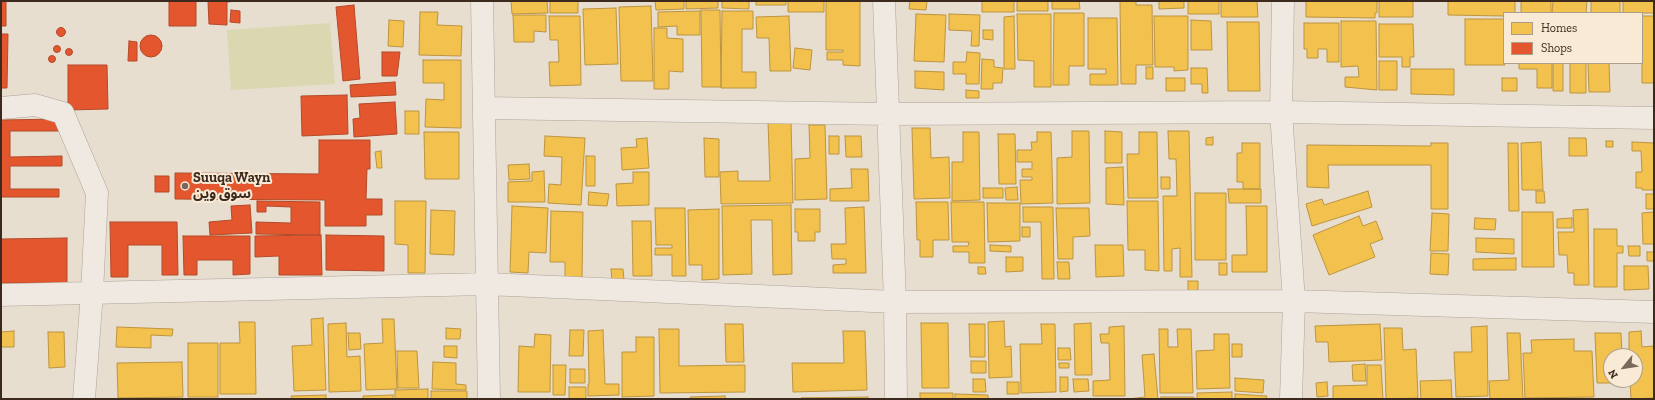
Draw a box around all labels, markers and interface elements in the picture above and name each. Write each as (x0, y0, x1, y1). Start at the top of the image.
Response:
legend (1503, 12, 1643, 64)
text: Homes (1541, 21, 1577, 35)
text: Shops (1541, 41, 1572, 55)
place label: Suuqa Wayn سوق وين (193, 170, 270, 202)
marker: Suuqa Wayn سوق وين (180, 181, 190, 191)
north arrow (1603, 348, 1643, 388)
text: N (1605, 367, 1621, 381)

